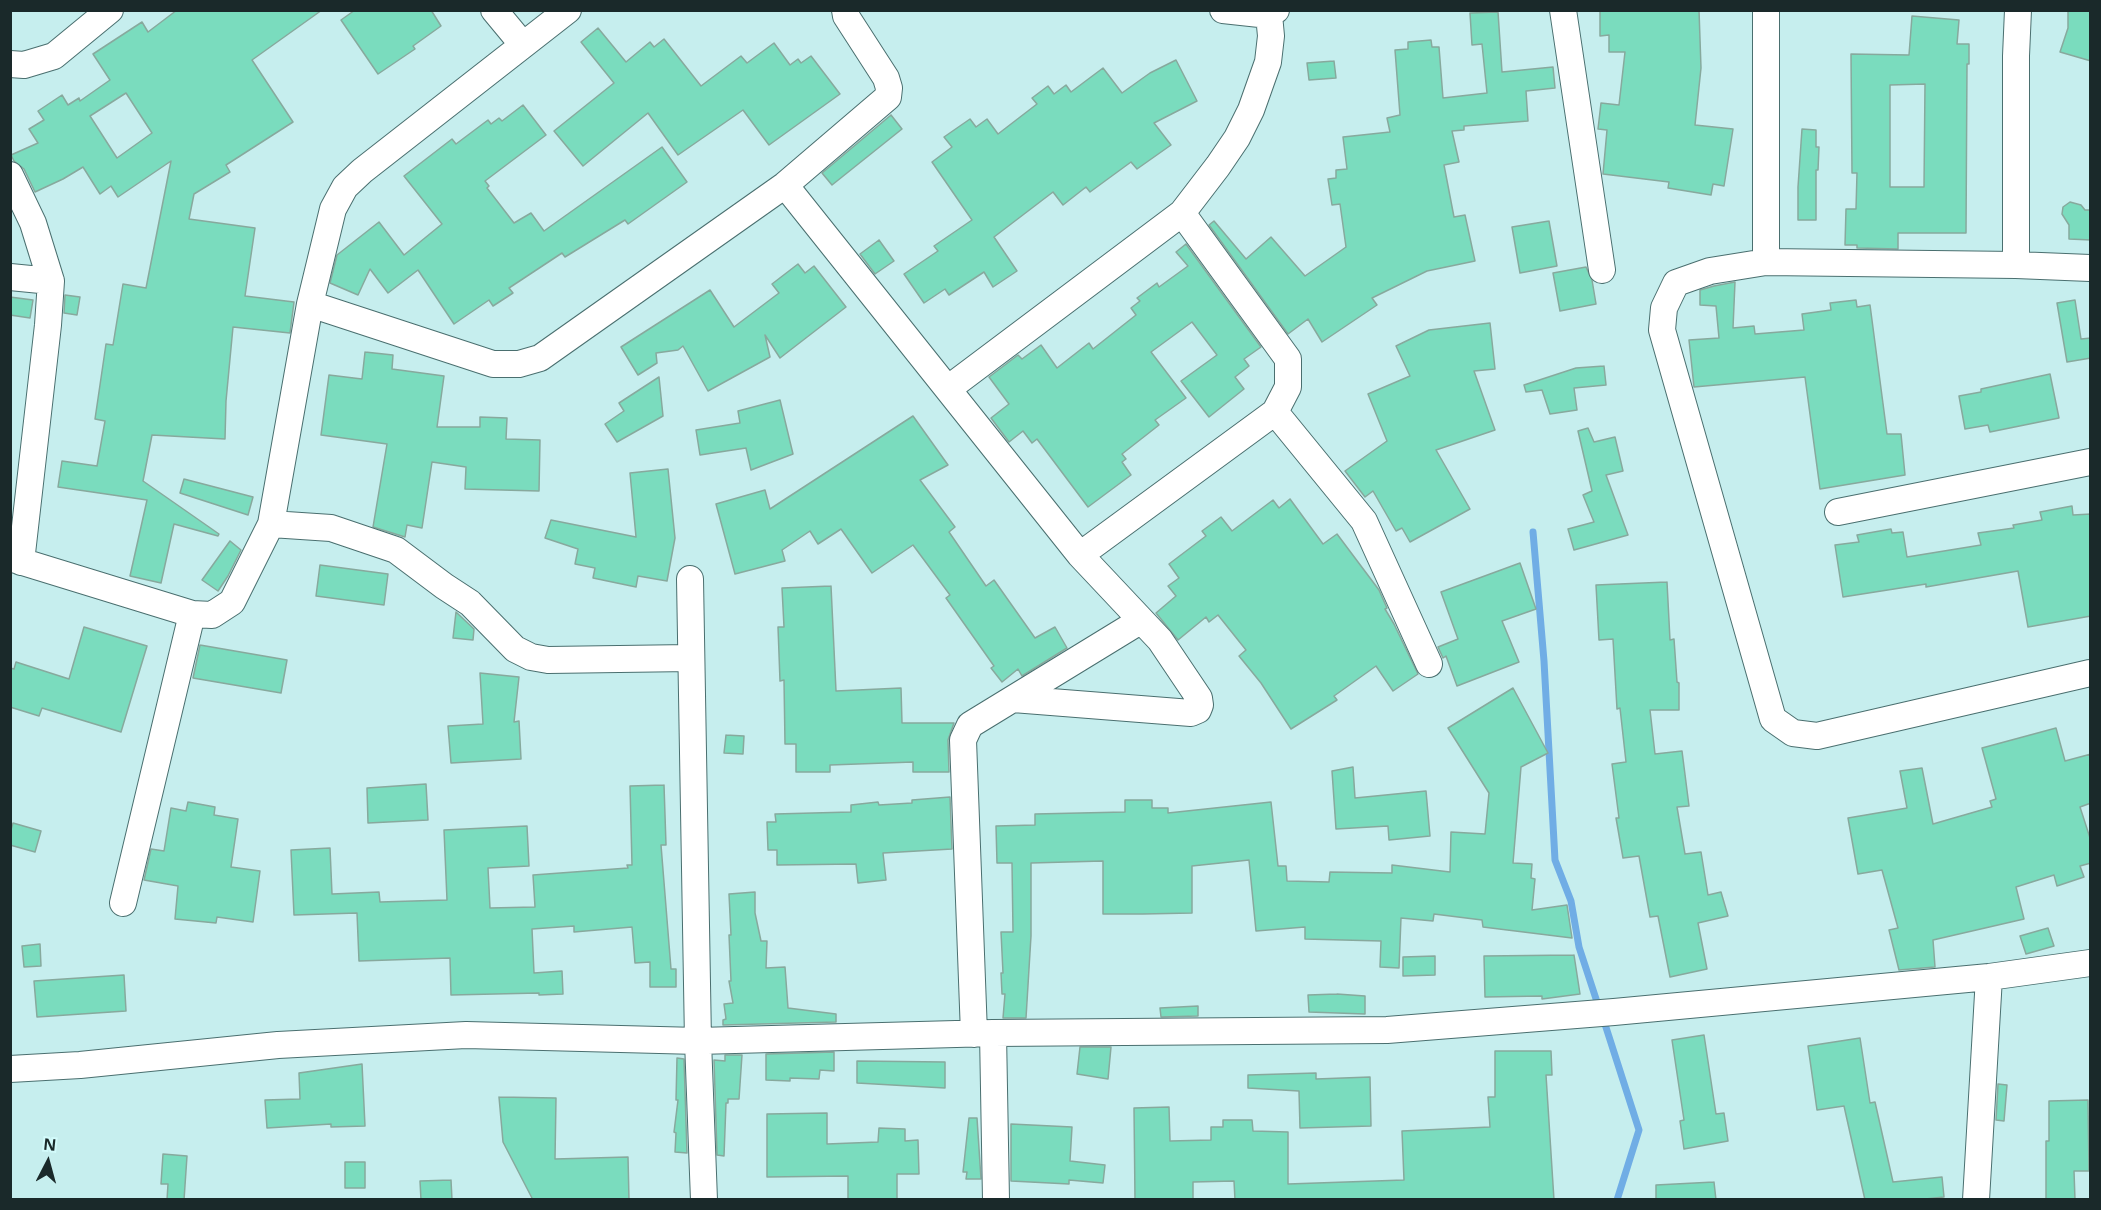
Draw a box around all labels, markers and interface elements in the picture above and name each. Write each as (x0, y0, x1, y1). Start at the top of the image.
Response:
north arrow (18, 1132, 78, 1192)
text: N (42, 1132, 57, 1156)

